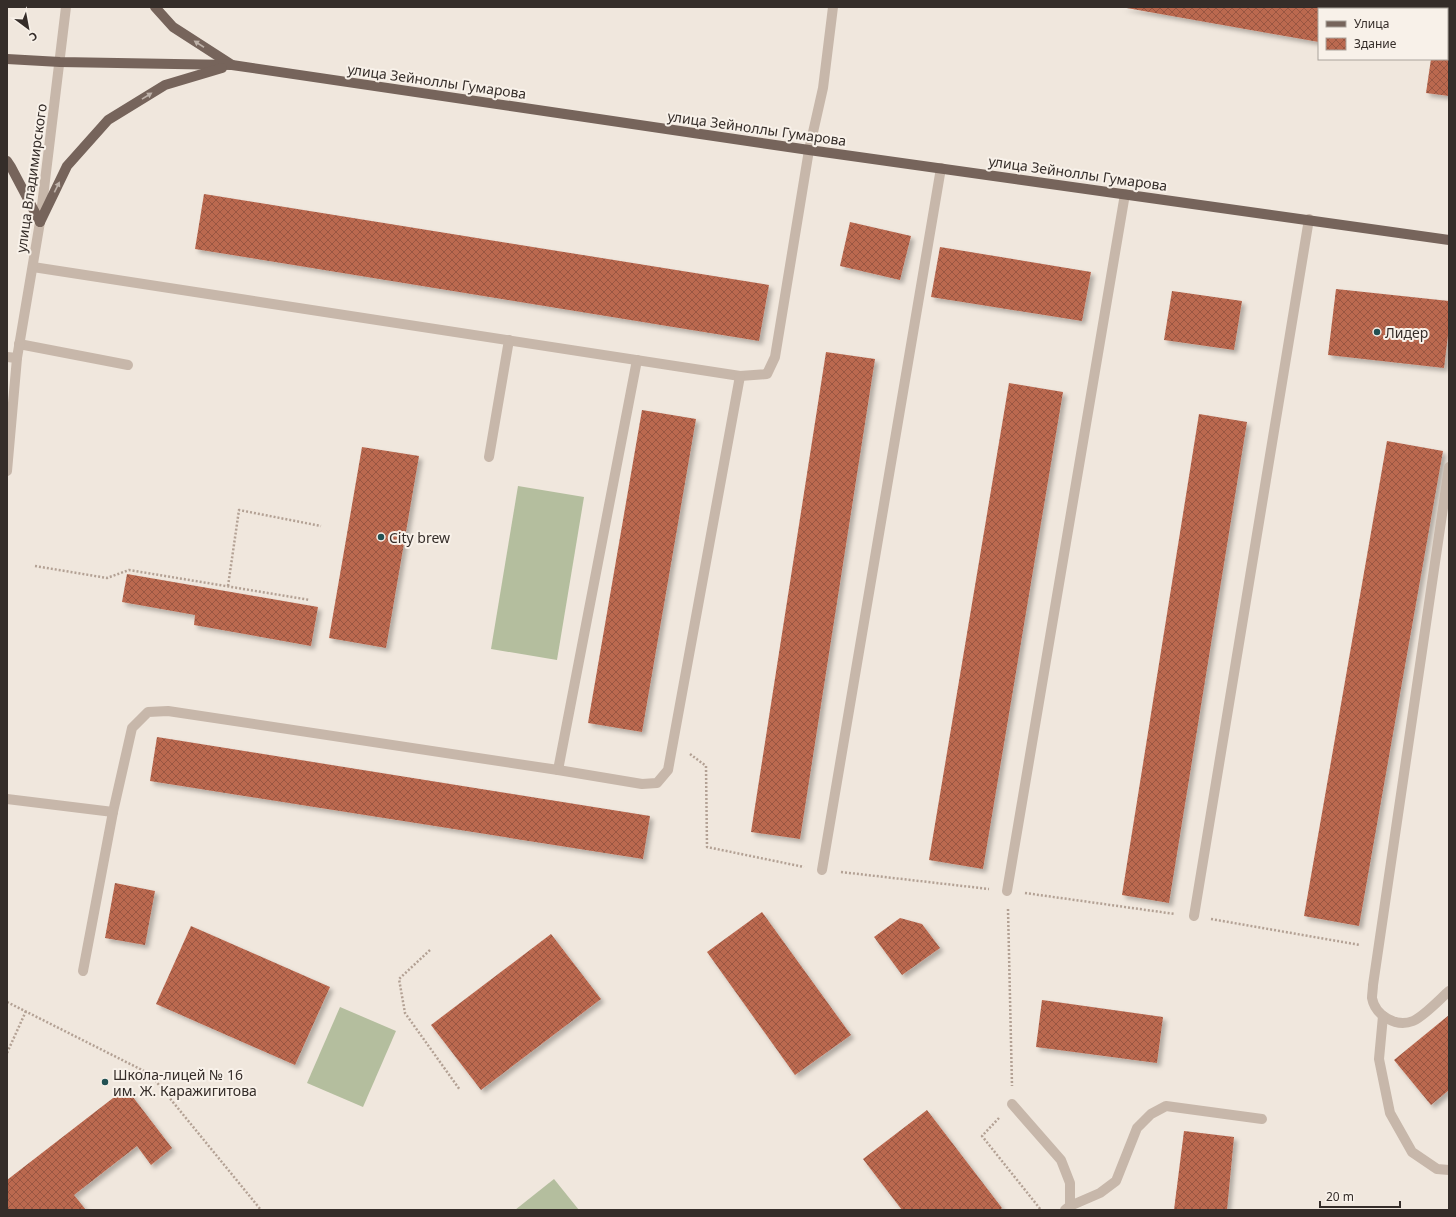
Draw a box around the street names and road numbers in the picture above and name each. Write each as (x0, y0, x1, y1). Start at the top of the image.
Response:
street label: улица Зейноллы Гумарова (346, 59, 528, 103)
street label: улица Владимирского (11, 102, 51, 254)
street label: улица Зейноллы Гумарова (666, 106, 848, 150)
street label: улица Зейноллы Гумарова (987, 151, 1169, 195)

